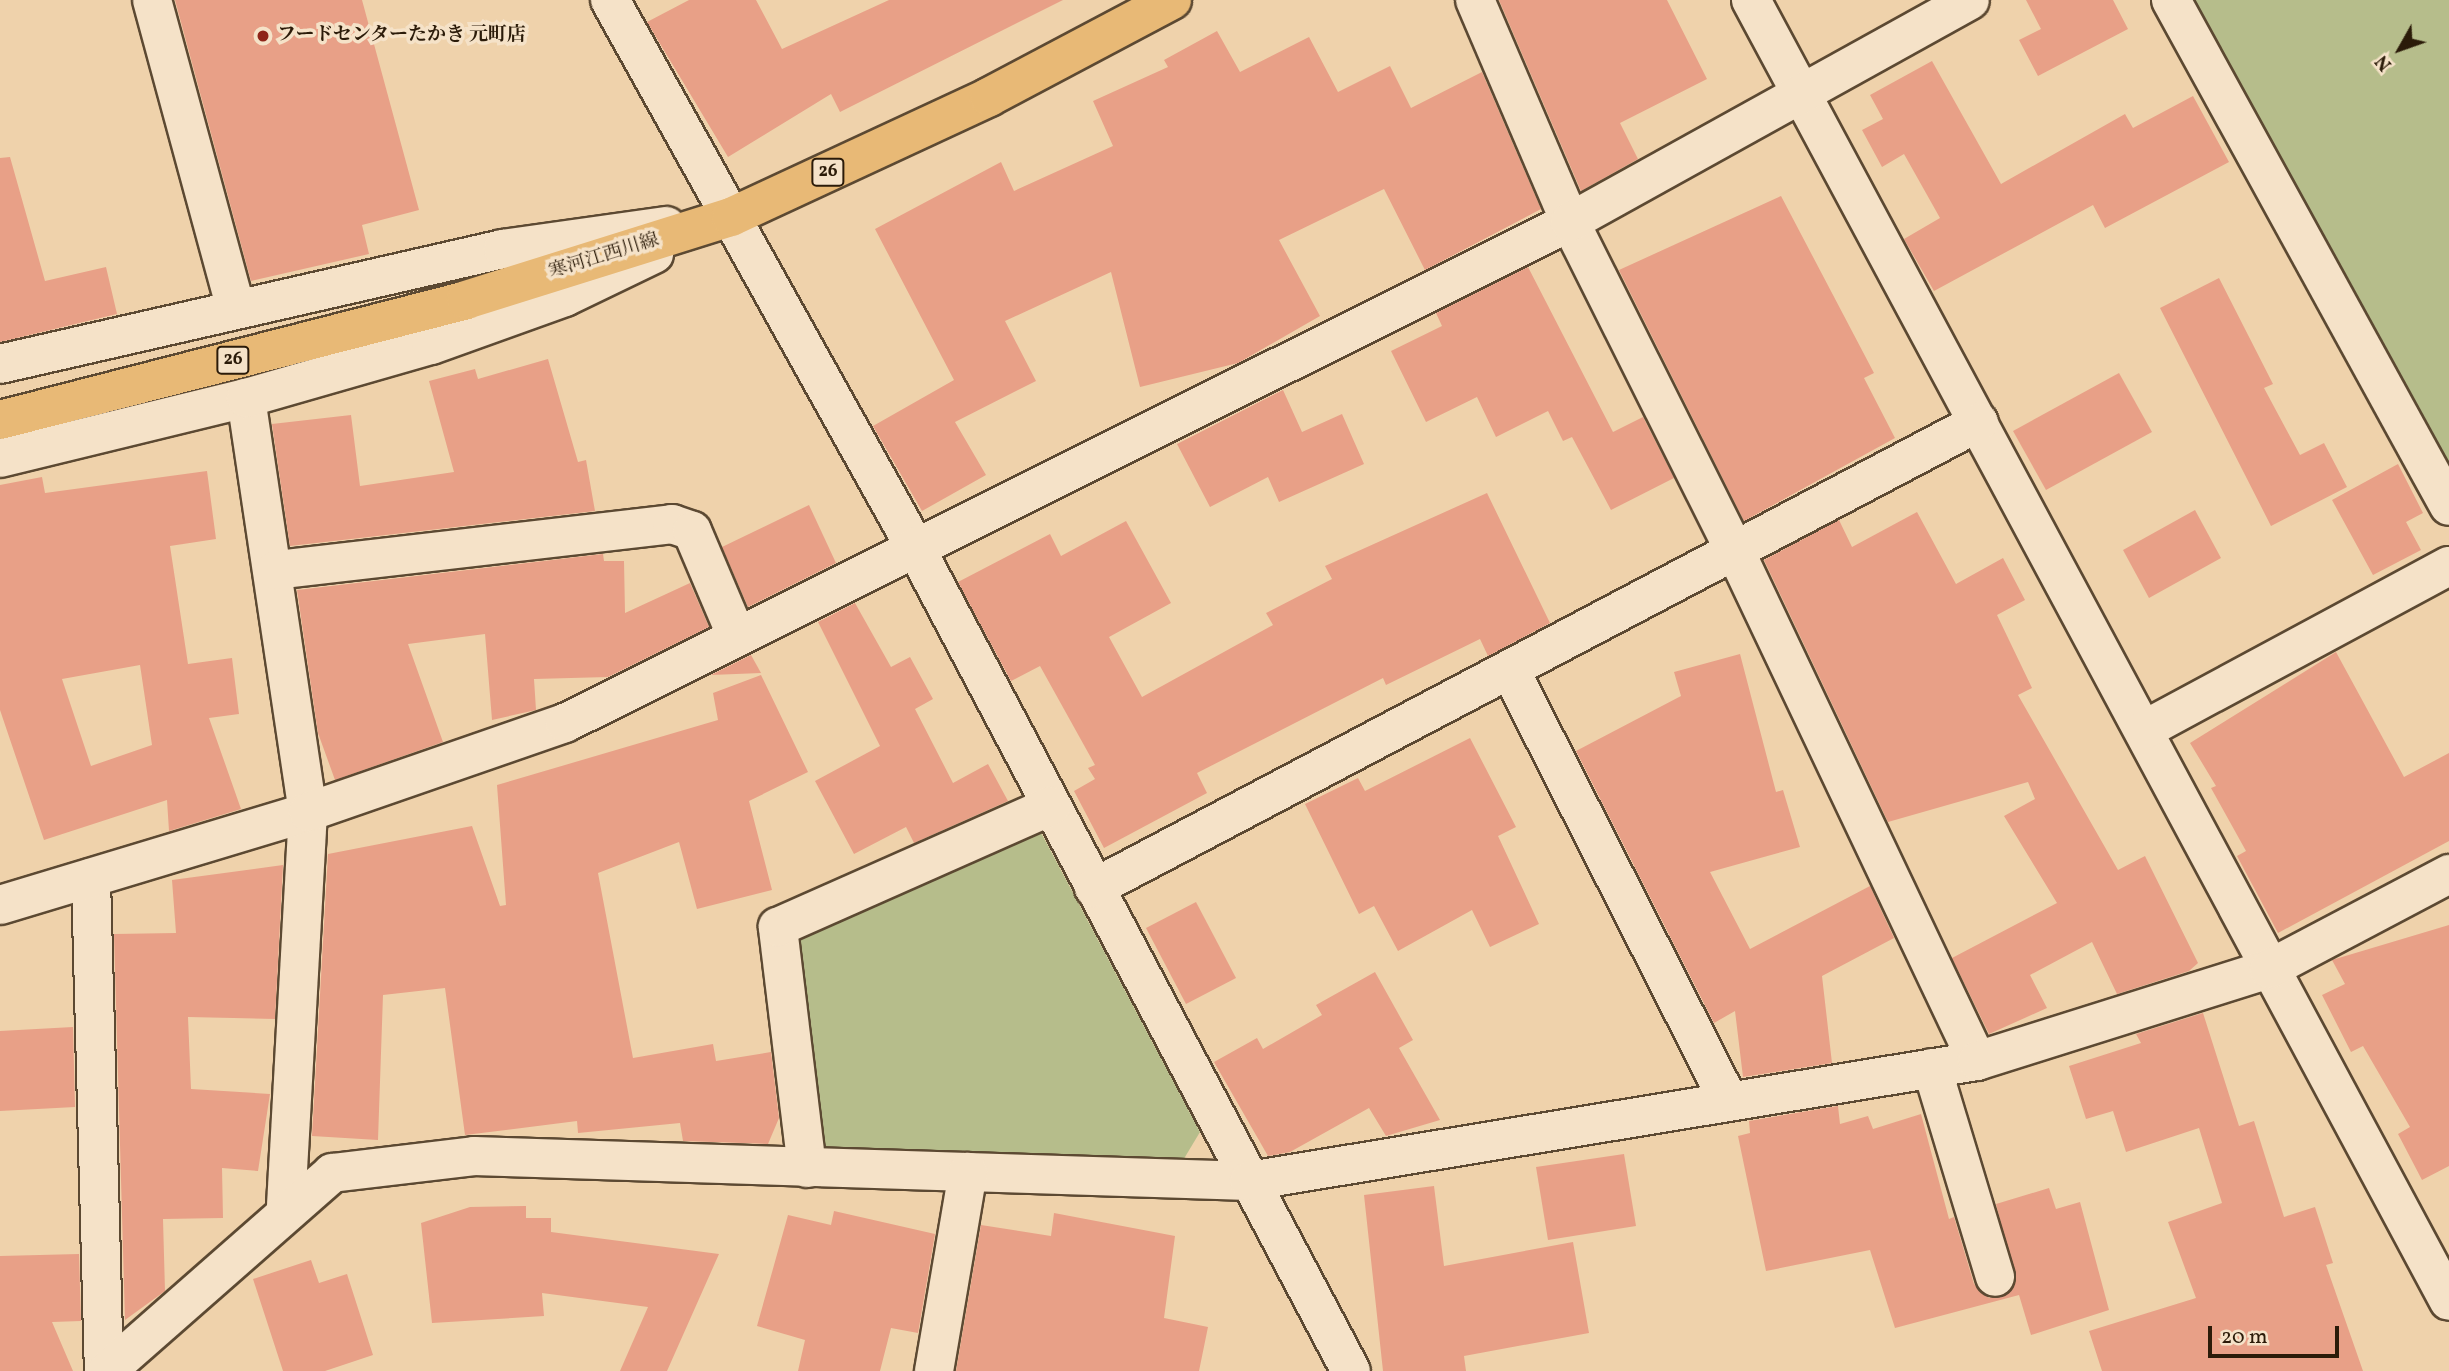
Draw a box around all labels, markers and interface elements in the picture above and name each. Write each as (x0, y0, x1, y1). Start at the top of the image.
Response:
north arrow (2365, 14, 2435, 84)
place label: フードセンターたかき 元町店 (277, 25, 527, 47)
marker: フードセンターたかき 元町店 (255, 28, 271, 44)
text: N (2370, 49, 2398, 76)
road number: 26 (810, 158, 846, 187)
street label: 寒河江西川線 (546, 229, 662, 285)
road number: 26 (216, 346, 250, 374)
scale bar (2211, 1312, 2342, 1356)
text: 20 m (2221, 1323, 2267, 1352)

